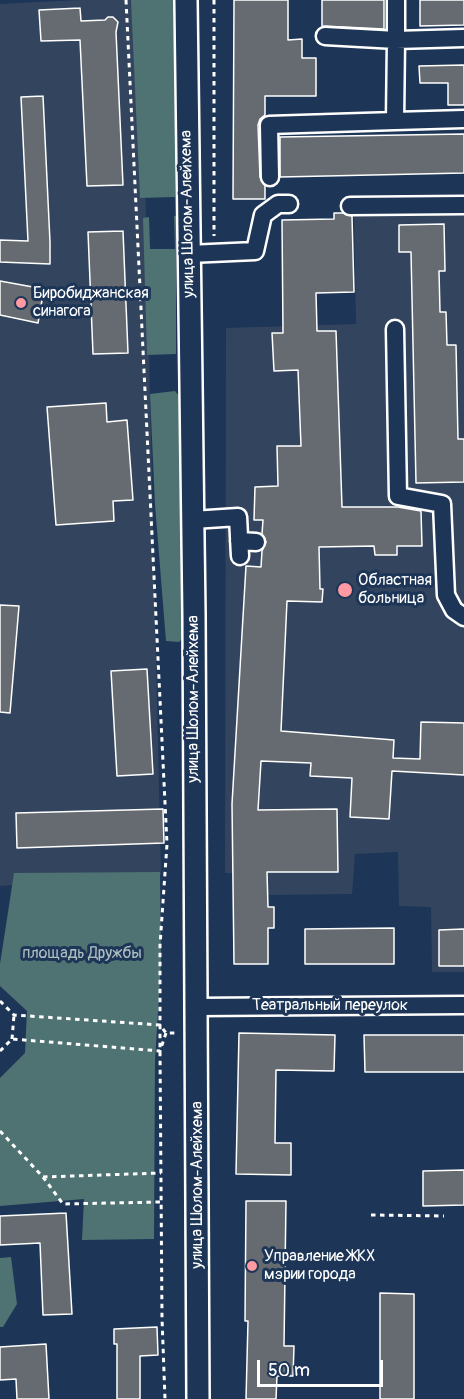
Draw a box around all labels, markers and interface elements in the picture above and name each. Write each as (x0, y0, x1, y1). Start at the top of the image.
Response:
street label: улица Шолом-Алейхема (177, 130, 199, 298)
place label: Биробиджанская синагога (33, 284, 149, 322)
marker: Биробиджанская синагога (14, 296, 28, 310)
place label: Областная больница (358, 571, 432, 609)
marker: Областная больница (336, 581, 354, 599)
street label: улица Шолом-Алейхема (184, 615, 204, 783)
park label: площадь Дружбы (22, 944, 142, 964)
street label: Театральный переулок (252, 996, 408, 1016)
street label: улица Шолом-Алейхема (188, 1101, 208, 1269)
place label: Управление ЖКХ мэрии города (264, 1247, 375, 1285)
marker: Управление ЖКХ мэрии города (245, 1259, 259, 1273)
scale bar (260, 1348, 386, 1386)
text: 50 m (268, 1359, 310, 1382)

